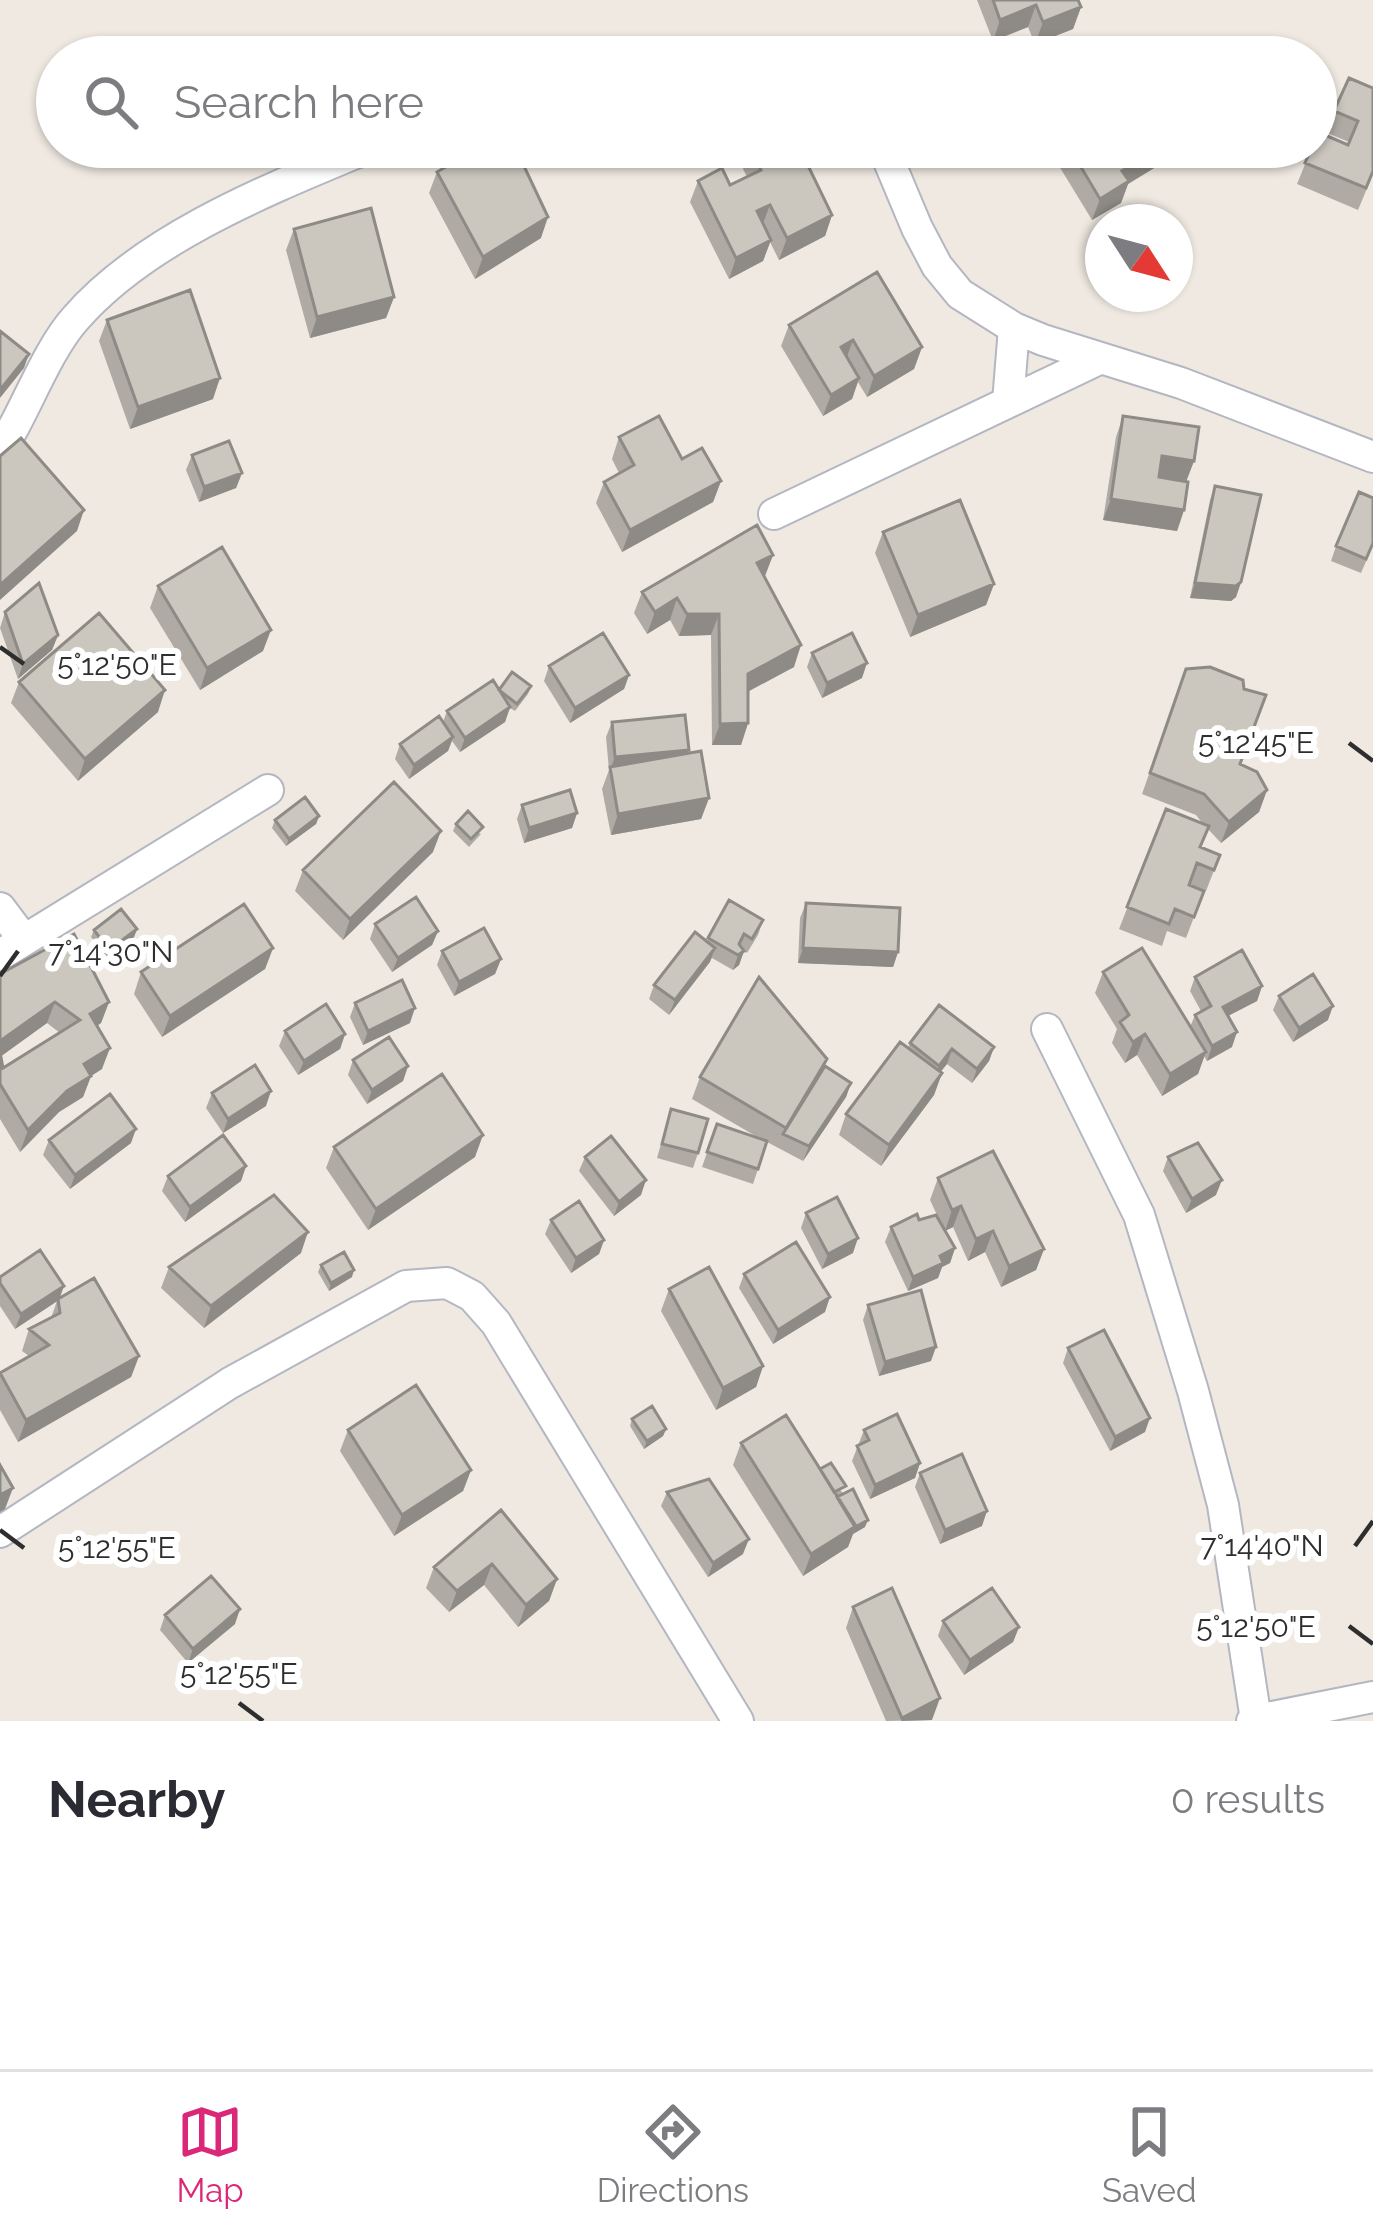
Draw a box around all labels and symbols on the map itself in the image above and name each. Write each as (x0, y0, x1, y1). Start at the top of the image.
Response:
north arrow (1085, 204, 1193, 312)
text: 5°12'50"E (57, 647, 177, 682)
text: 5°12'45"E (1198, 725, 1314, 760)
text: 7°14'30"N (49, 934, 173, 969)
text: 7°14'40"N (1200, 1528, 1324, 1563)
text: 5°12'55"E (58, 1530, 176, 1565)
text: 5°12'50"E (1196, 1609, 1316, 1644)
text: 5°12'55"E (180, 1656, 298, 1691)

